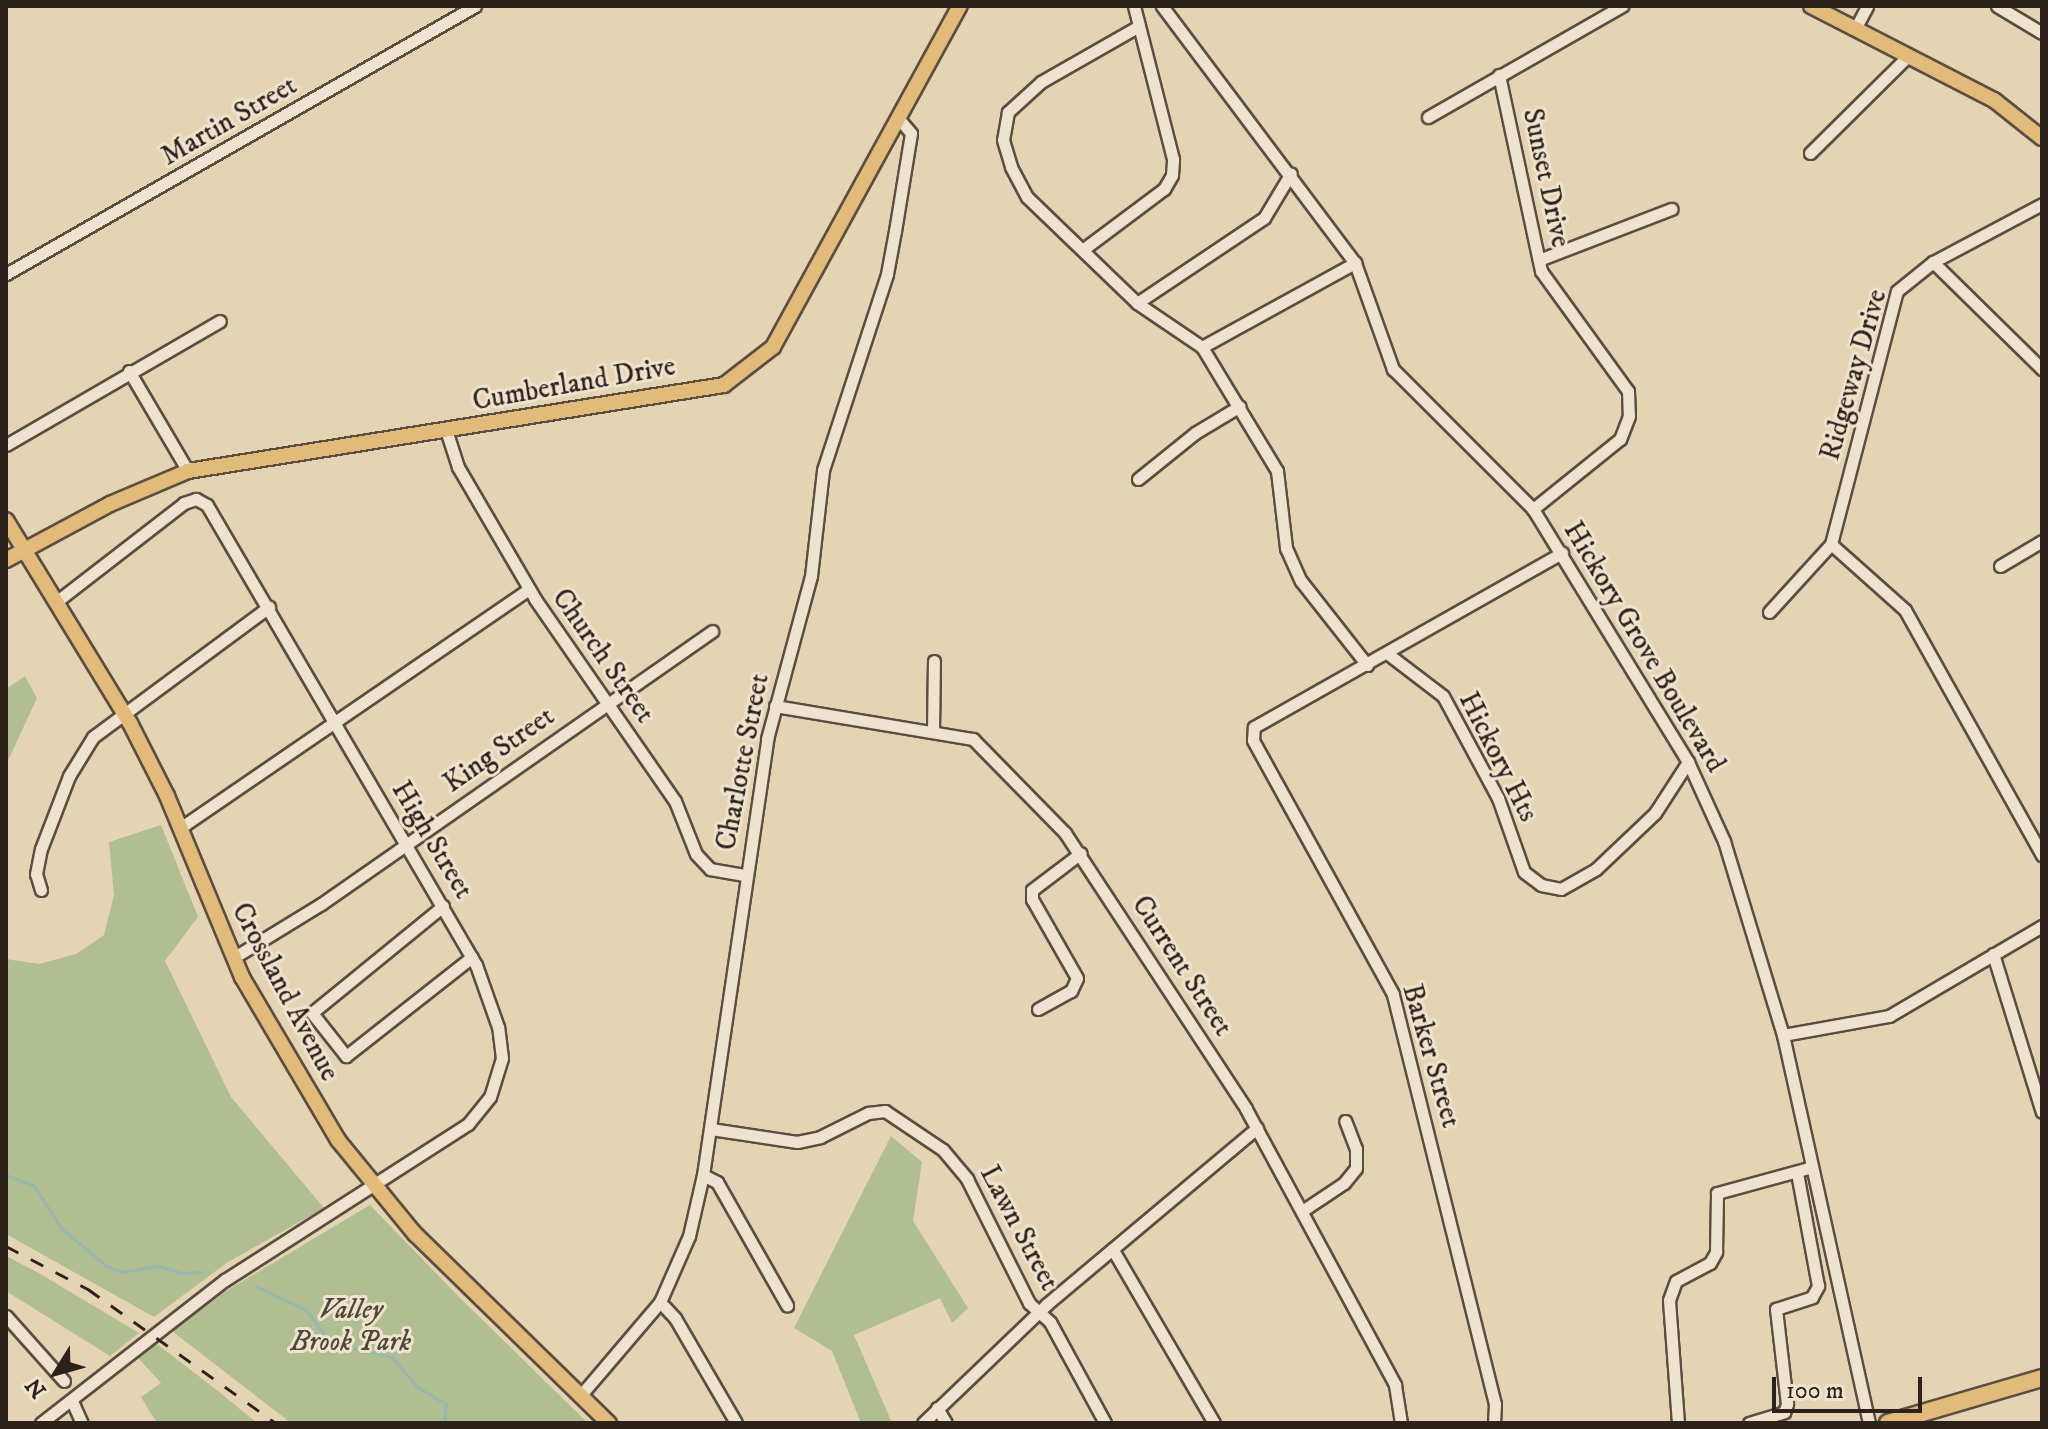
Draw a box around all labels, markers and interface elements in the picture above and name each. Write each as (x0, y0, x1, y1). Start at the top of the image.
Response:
street label: Martin Street (155, 69, 303, 173)
street label: Sunset Drive (1515, 106, 1577, 250)
street label: Ridgeway Drive (1814, 286, 1894, 464)
street label: Cumberland Drive (470, 350, 678, 418)
street label: Hickory Grove Boulevard (1556, 516, 1732, 778)
street label: Church Street (545, 582, 661, 730)
street label: Charlotte Street (709, 671, 777, 853)
street label: Hickory Hts (1451, 687, 1545, 827)
street label: King Street (437, 700, 561, 800)
street label: High Street (384, 775, 480, 905)
street label: Current Street (1124, 890, 1240, 1042)
street label: Crossland Avenue (224, 897, 346, 1087)
street label: Barker Street (1394, 980, 1468, 1132)
street label: Lawn Street (972, 1160, 1066, 1296)
park label: Valley Brook Park (291, 1293, 411, 1359)
north arrow (16, 1333, 96, 1413)
scale bar (1776, 1361, 1926, 1411)
text: N (20, 1372, 53, 1403)
text: 100 m (1786, 1376, 1844, 1406)

